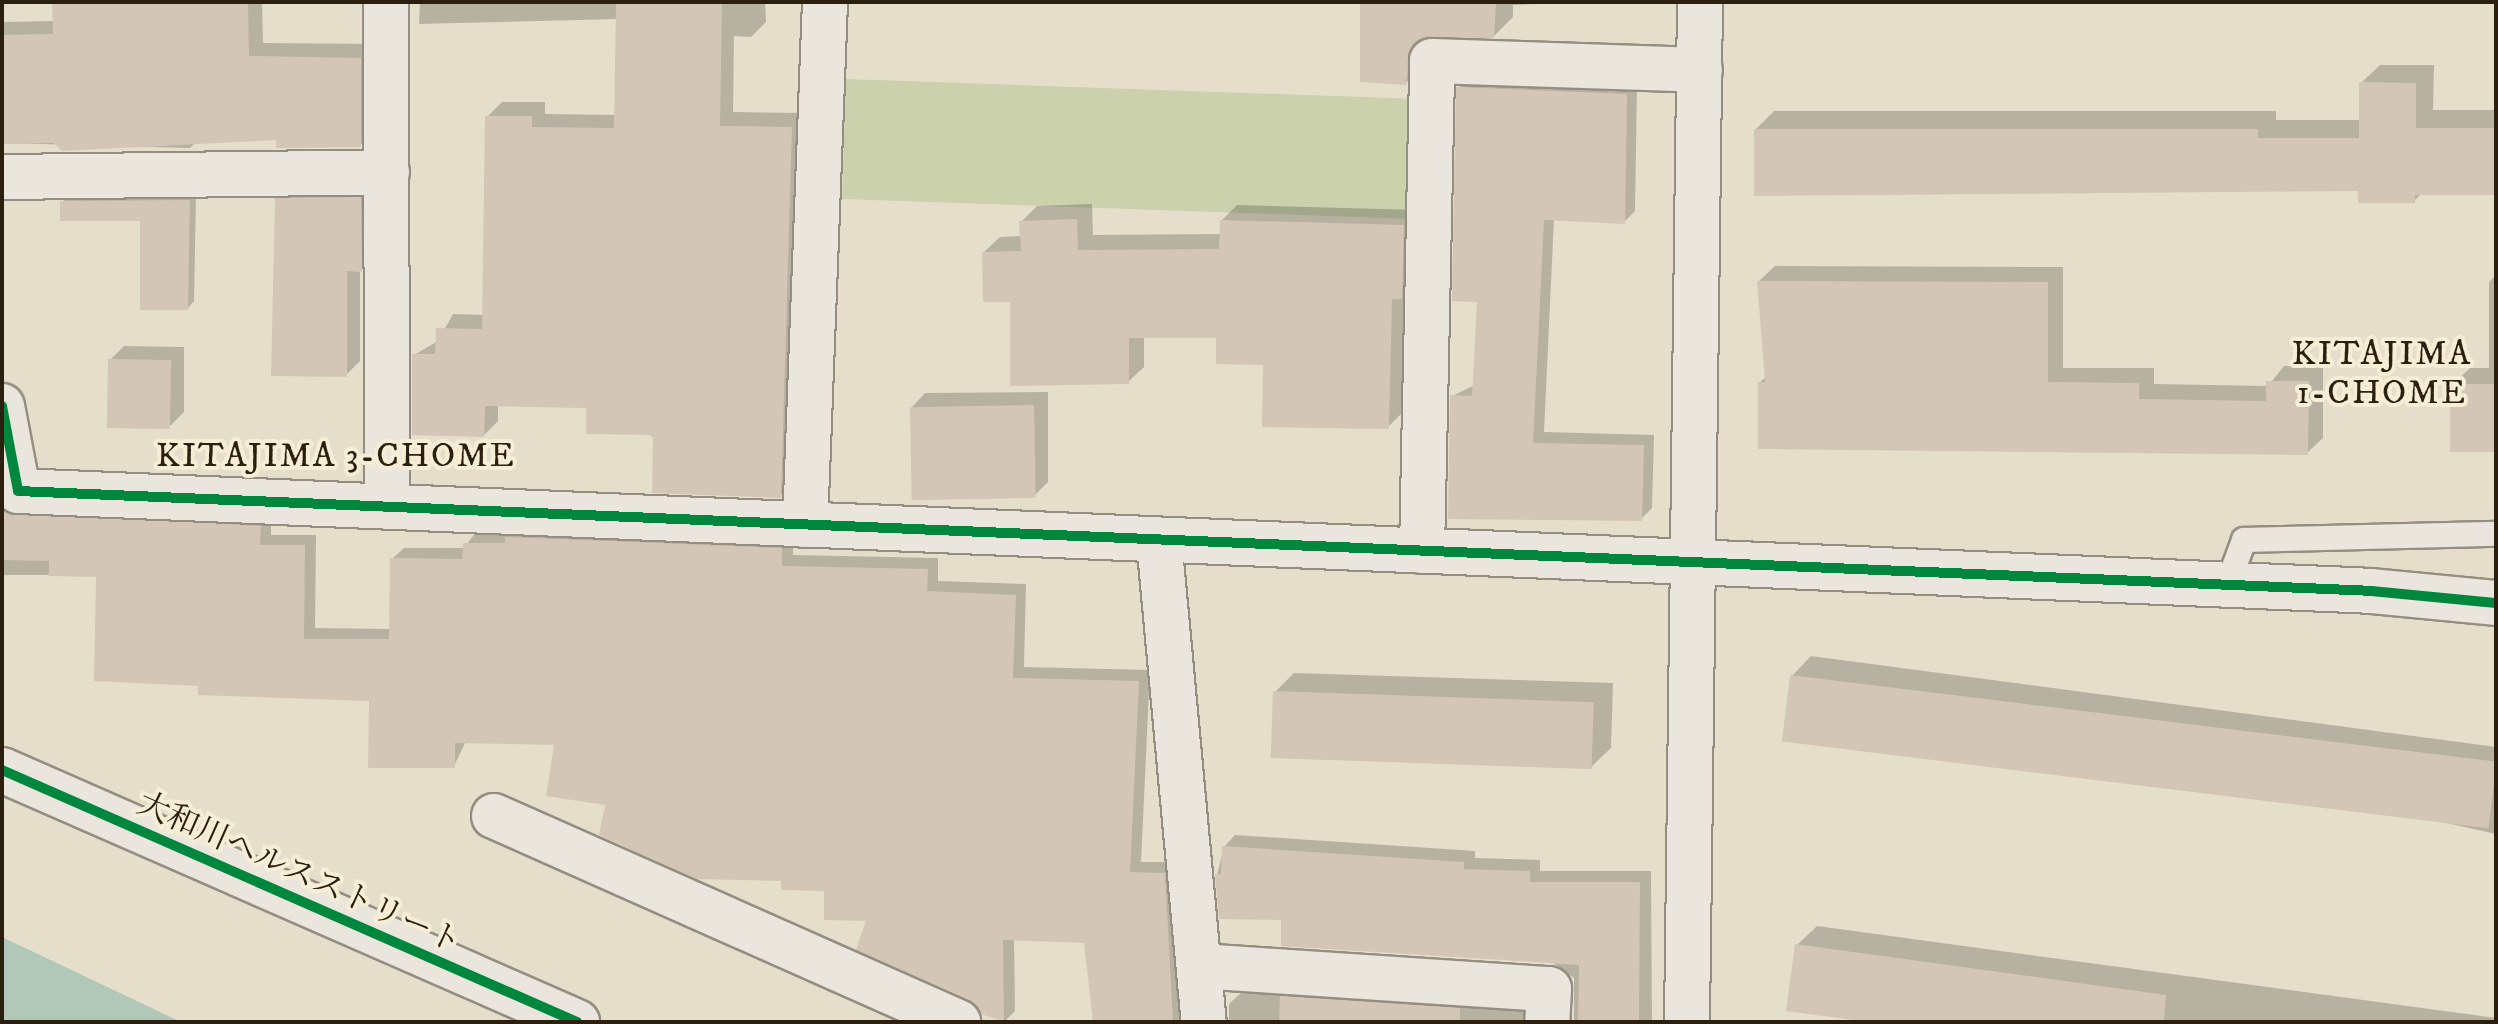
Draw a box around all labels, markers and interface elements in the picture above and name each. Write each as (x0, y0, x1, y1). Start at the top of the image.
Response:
district label: KITAJIMA 1-CHOME (2292, 334, 2472, 414)
district label: KITAJIMA 3-CHOME (156, 437, 516, 477)
street label: 大和川ヘルスストリート (130, 785, 468, 963)

